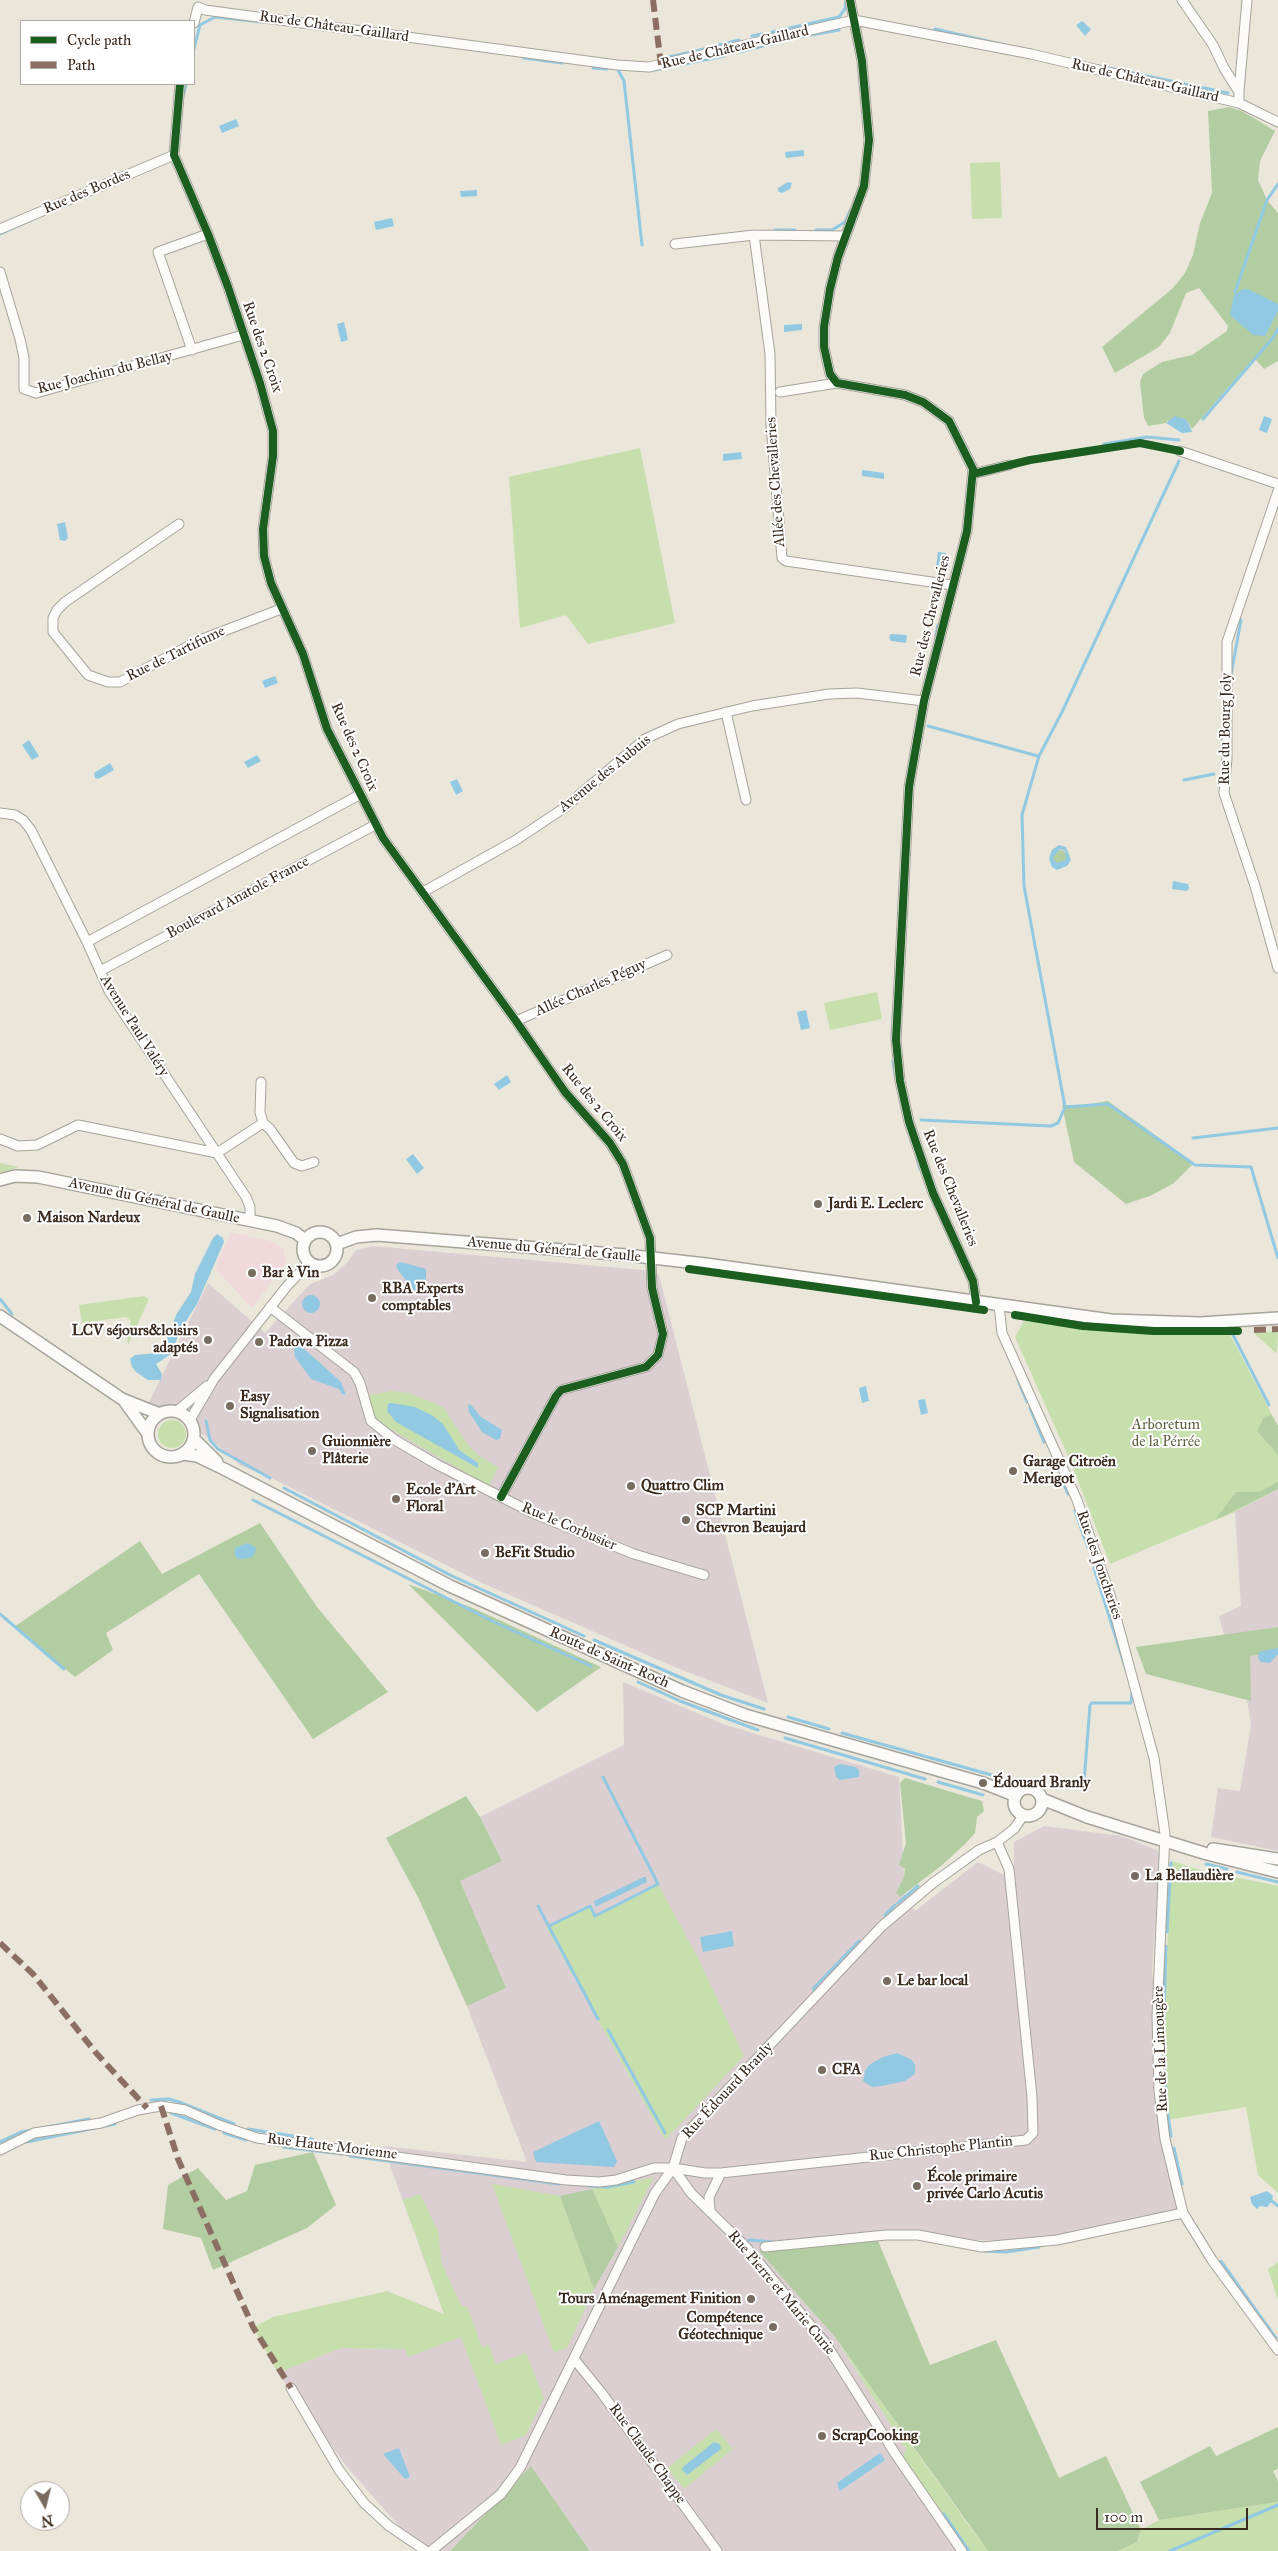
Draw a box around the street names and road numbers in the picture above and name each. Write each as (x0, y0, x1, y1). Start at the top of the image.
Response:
street label: Rue de Château-Gaillard (258, 8, 410, 46)
street label: Rue de Château-Gaillard (660, 22, 810, 74)
street label: Rue de Château-Gaillard (1070, 55, 1220, 107)
street label: Rue des Bordes (41, 166, 133, 218)
street label: Rue des 2 Croix (238, 299, 286, 395)
street label: Rue Joachim du Bellay (36, 348, 174, 398)
street label: Allée des Chevalleries (762, 416, 790, 548)
street label: Rue des Chevalleries (907, 554, 955, 678)
street label: Rue de Tartifume (124, 622, 228, 686)
street label: Rue du Bourg Joly (1216, 673, 1236, 785)
street label: Rue des 2 Croix (326, 700, 382, 794)
street label: Avenue des Aubuis (555, 731, 655, 817)
street label: Boulevard Anatole France (164, 853, 312, 943)
street label: Allée Charles Péguy (533, 955, 649, 1021)
street label: Avenue Paul Valéry (95, 972, 173, 1080)
street label: Rue des 2 Croix (557, 1060, 631, 1146)
street label: Rue des Chevalleries (918, 1127, 982, 1249)
street label: Avenue du Général de Gaulle (67, 1174, 241, 1228)
street label: Avenue du Général de Gaulle (466, 1233, 642, 1267)
street label: Rue le Corbusier (519, 1499, 619, 1555)
street label: Rue des Joncheries (1072, 1508, 1126, 1622)
street label: Route de Saint-Roch (546, 1623, 672, 1693)
street label: Rue de la Limougère (1150, 1985, 1172, 2113)
street label: Rue Édouard Branly (679, 2039, 777, 2143)
street label: Rue Haute Morienne (266, 2130, 398, 2164)
street label: Rue Christophe Plantin (868, 2133, 1014, 2165)
street label: Rue Pierre et Marie Curie (724, 2227, 838, 2359)
street label: Rue Claude Chappe (605, 2400, 689, 2508)

